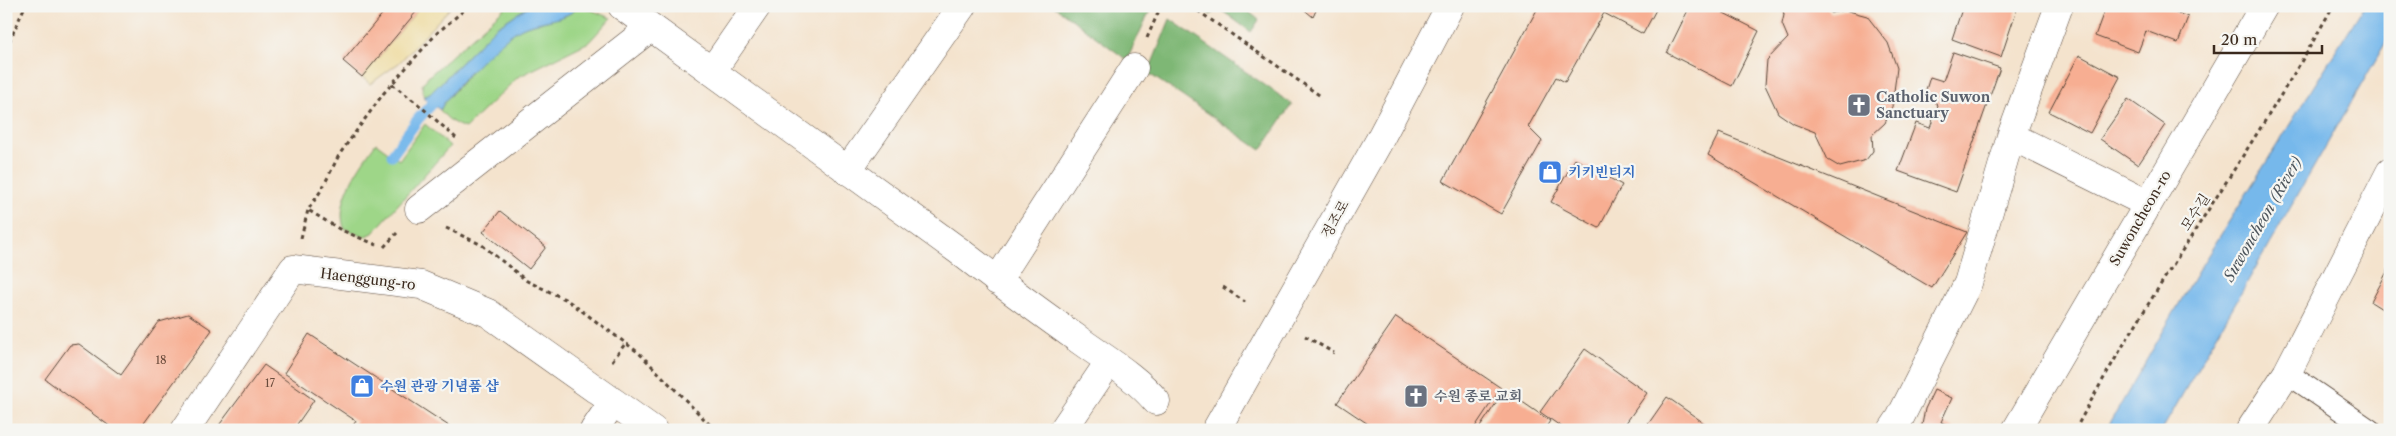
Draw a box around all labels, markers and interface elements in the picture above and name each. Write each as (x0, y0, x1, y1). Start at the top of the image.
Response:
scale bar (2214, 22, 2321, 54)
text: 20 m (2221, 30, 2257, 49)
place label: Catholic Suwon Sanctuary (1876, 88, 1991, 122)
church icon: Catholic Suwon Sanctuary (1846, 92, 1872, 118)
water label: Suwoncheon (River) (2219, 153, 2306, 286)
shop icon: 키키빈티지 (1537, 159, 1563, 185)
place label: 키키빈티지 (1568, 163, 1636, 181)
street label: Suwoncheon-ro (2105, 167, 2175, 269)
street label: 모수길 (2176, 190, 2214, 234)
street label: 정조로 (1317, 196, 1353, 241)
street label: Haenggung-ro (319, 264, 417, 294)
house number: 18 (155, 353, 167, 367)
shop icon: 수원 관광 기념품 샵 (349, 373, 375, 399)
house number: 17 (265, 376, 276, 390)
place label: 수원 관광 기념품 샵 (380, 377, 499, 395)
church icon: 수원 종로 교회 (1403, 383, 1429, 409)
place label: 수원 종로 교회 (1434, 387, 1522, 405)

